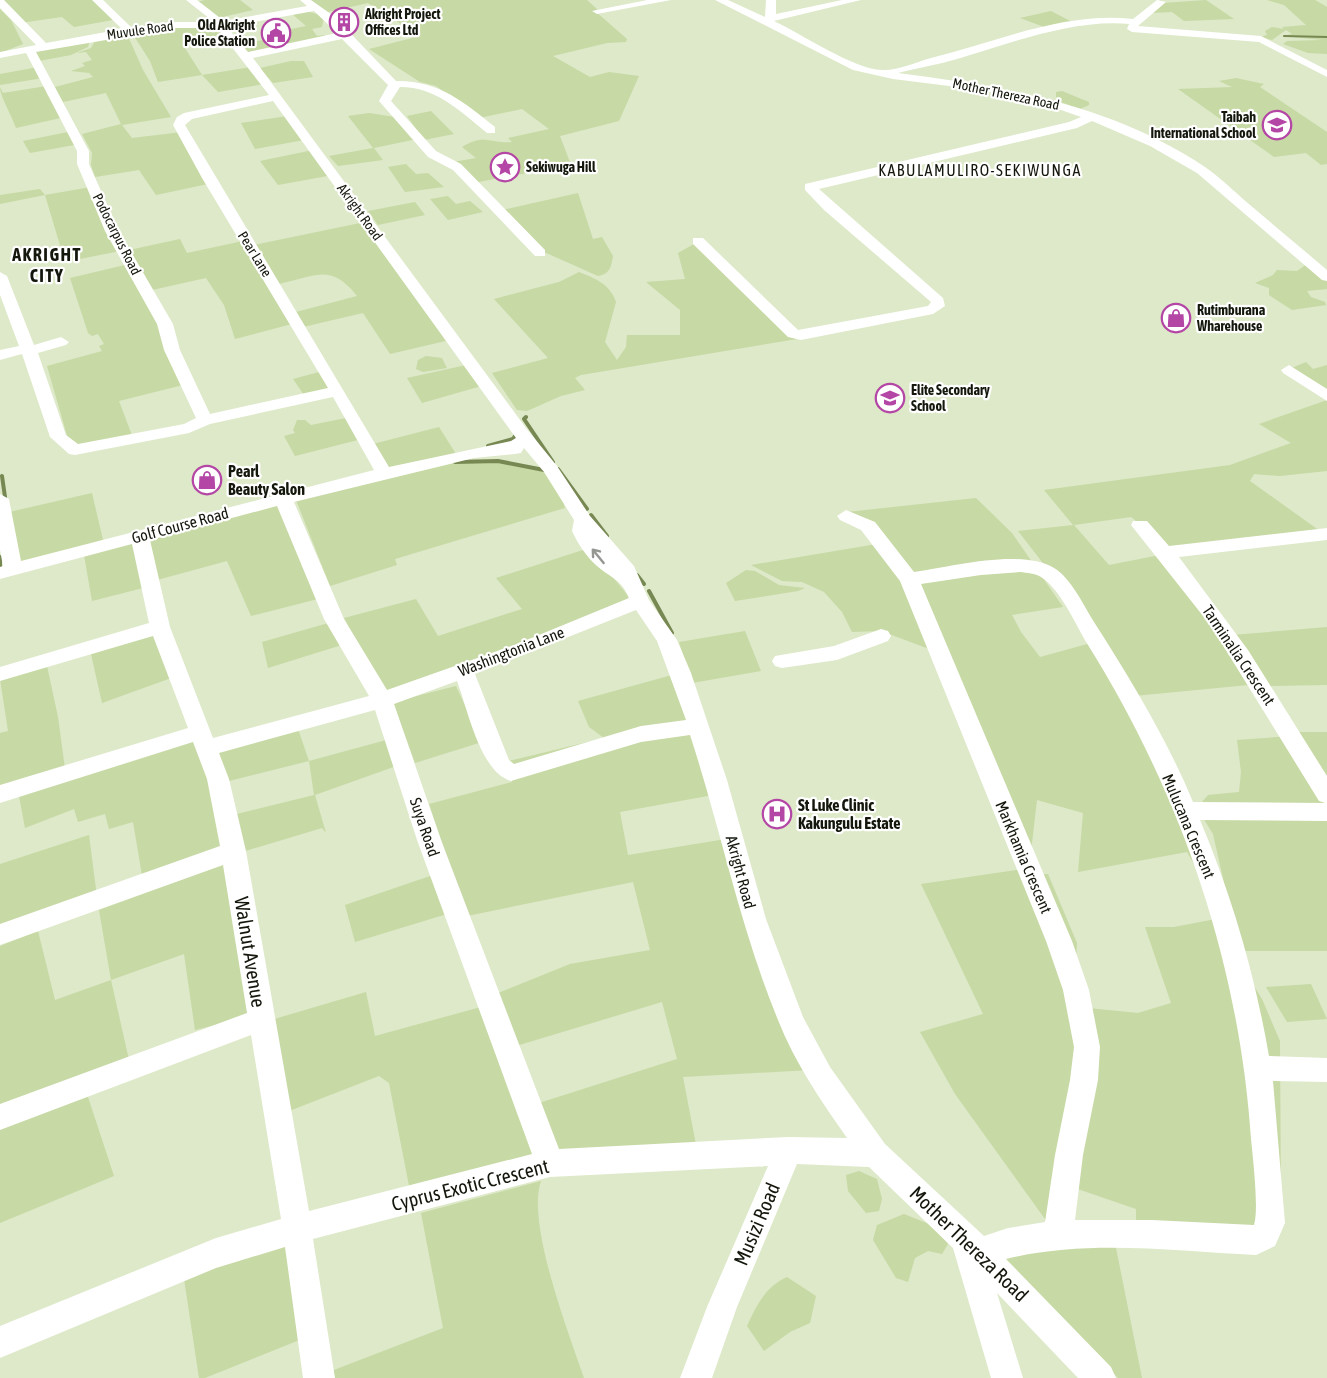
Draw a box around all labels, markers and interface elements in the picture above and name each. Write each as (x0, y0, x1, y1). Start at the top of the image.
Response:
building icon: Akright Project Offices Ltd (328, 6, 360, 38)
place label: Akright Project Offices Ltd (364, 6, 440, 38)
street label: Muvule Road (106, 17, 174, 43)
place label: Old Akright Police Station (184, 17, 255, 49)
public building icon: Old Akright Police Station (260, 17, 292, 49)
street label: Mother Thereza Road (951, 75, 1061, 113)
place label: Taibah International School (1150, 109, 1256, 141)
school or university icon: Taibah International School (1261, 109, 1293, 141)
place icon: Sekiwuga Hill (489, 151, 521, 183)
place label: Sekiwuga Hill (526, 159, 596, 175)
district label: KABULAMULIRO-SEKIWUNGA (878, 161, 1082, 179)
street label: Akright Road (334, 181, 386, 243)
street label: Podocarpus Road (90, 191, 144, 277)
street label: Pear Lane (235, 228, 275, 280)
district label: AKRIGHT CITY (11, 244, 82, 286)
shop icon: Rutimburana Wharehouse (1160, 302, 1192, 334)
place label: Rutimburana Wharehouse (1196, 302, 1266, 334)
school or university icon: Elite Secondary School (874, 382, 906, 414)
place label: Elite Secondary School (911, 382, 990, 414)
place label: Pearl Beauty Salon (228, 462, 305, 498)
shop icon: Pearl Beauty Salon (191, 464, 223, 496)
street label: Golf Course Road (130, 503, 230, 547)
one-way arrow (591, 548, 604, 564)
street label: Tarminalia Crescent (1199, 602, 1279, 709)
street label: Washingtonia Lane (456, 623, 567, 680)
street label: Mulucana Crescent (1159, 771, 1219, 881)
street label: Suya Road (406, 795, 443, 859)
place label: St Luke Clinic Kakungulu Estate (798, 796, 900, 832)
hospital icon: St Luke Clinic Kakungulu Estate (761, 798, 793, 830)
street label: Markhamia Crescent (992, 798, 1056, 916)
street label: Akright Road (722, 833, 759, 911)
street label: Walnut Avenue (230, 895, 271, 1009)
street label: Cyprus Exotic Crescent (389, 1154, 551, 1215)
street label: Musizi Road (729, 1179, 784, 1269)
street label: Mother Thereza Road (905, 1181, 1033, 1306)

